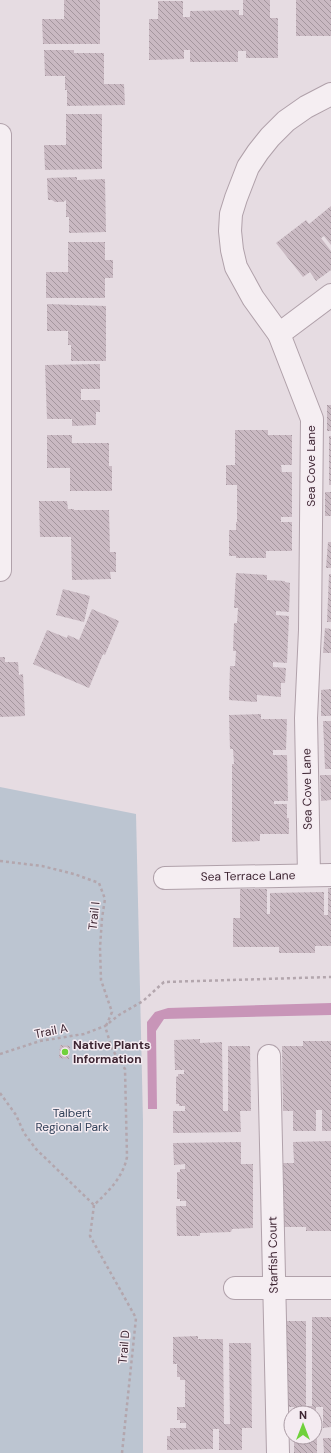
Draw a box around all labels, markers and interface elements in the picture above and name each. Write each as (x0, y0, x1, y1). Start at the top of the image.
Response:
street label: Sea Cove Lane (303, 425, 319, 507)
street label: Sea Cove Lane (298, 748, 316, 830)
street label: Sea Terrace Lane (200, 867, 296, 885)
street label: Trail I (85, 901, 103, 931)
street label: Trail A (33, 1020, 69, 1042)
place label: Native Plants Information (73, 1037, 150, 1067)
marker: Native Plants Information (60, 1047, 70, 1057)
park label: Talbert Regional Park (35, 1105, 109, 1135)
street label: Starfish Court (264, 1216, 282, 1294)
street label: Trail D (115, 1329, 133, 1365)
north arrow (283, 1405, 323, 1445)
text: N (299, 1408, 307, 1422)

